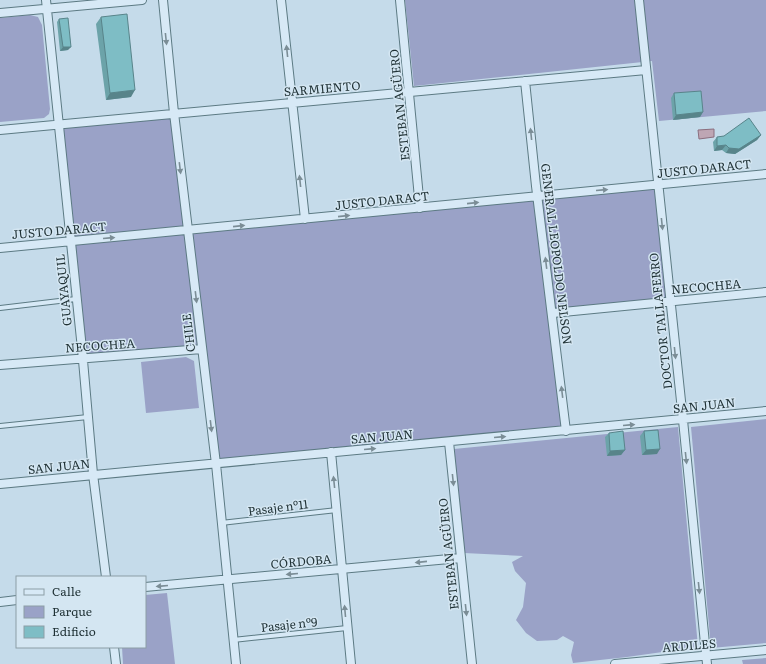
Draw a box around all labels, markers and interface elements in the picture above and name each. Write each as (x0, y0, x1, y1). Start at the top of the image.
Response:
one-way arrow (163, 33, 170, 45)
one-way arrow (283, 45, 290, 57)
street label: ESTEBAN AGÜERO (384, 48, 414, 162)
street label: SARMIENTO (283, 76, 361, 100)
one-way arrow (527, 128, 534, 140)
street label: JUSTO DARACT (656, 154, 752, 182)
one-way arrow (177, 162, 184, 174)
street label: GENERAL LEOPOLDO NELSON (537, 162, 577, 346)
one-way arrow (297, 175, 304, 187)
street label: JUSTO DARACT (334, 186, 430, 214)
one-way arrow (596, 187, 608, 193)
one-way arrow (467, 199, 479, 206)
one-way arrow (338, 212, 350, 219)
street label: JUSTO DARACT (11, 217, 107, 243)
one-way arrow (658, 218, 665, 230)
one-way arrow (233, 222, 245, 229)
one-way arrow (103, 234, 115, 241)
street label: DOCTOR TALLAFERRO (644, 252, 676, 390)
street label: GUAYAQUIL (50, 253, 76, 327)
one-way arrow (543, 257, 549, 269)
street label: NECOCHEA (670, 274, 742, 298)
one-way arrow (192, 291, 199, 303)
street label: CHILE (177, 312, 199, 353)
street label: NECOCHEA (64, 334, 136, 356)
one-way arrow (672, 347, 678, 359)
one-way arrow (559, 386, 565, 398)
street label: SAN JUAN (672, 393, 736, 417)
one-way arrow (208, 420, 214, 432)
one-way arrow (623, 421, 635, 428)
street label: SAN JUAN (350, 424, 414, 448)
one-way arrow (494, 434, 506, 440)
one-way arrow (364, 445, 376, 452)
one-way arrow (683, 452, 690, 464)
street label: SAN JUAN (27, 454, 91, 478)
one-way arrow (449, 474, 456, 487)
one-way arrow (331, 476, 338, 488)
street label: Pasaje nº11 (247, 494, 309, 520)
street label: ESTEBAN AGÜERO (433, 497, 463, 611)
street label: CÓRDOBA (270, 549, 332, 573)
one-way arrow (415, 558, 427, 565)
one-way arrow (286, 571, 298, 577)
legend (16, 576, 146, 648)
text: Calle (52, 582, 81, 600)
one-way arrow (156, 582, 168, 589)
one-way arrow (696, 582, 702, 594)
text: Parque (52, 602, 92, 620)
one-way arrow (462, 604, 469, 616)
one-way arrow (342, 605, 349, 617)
street label: Pasaje nº9 (260, 612, 318, 636)
text: Edificio (52, 622, 96, 640)
street label: ARDILES (661, 634, 717, 656)

